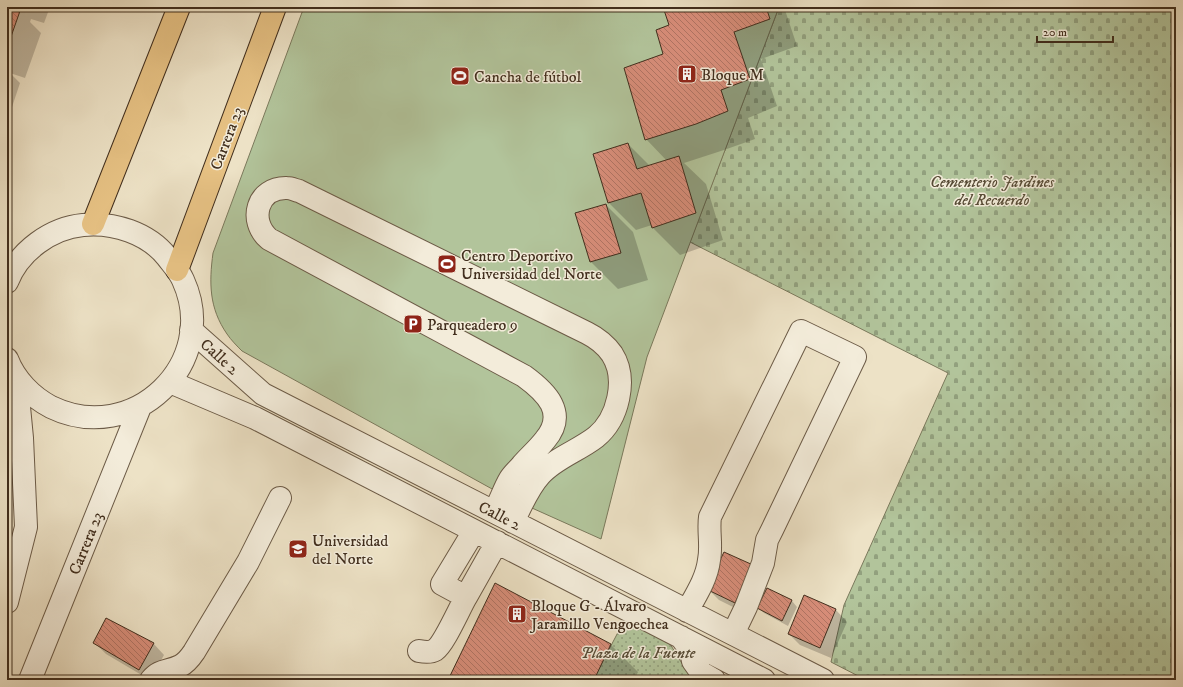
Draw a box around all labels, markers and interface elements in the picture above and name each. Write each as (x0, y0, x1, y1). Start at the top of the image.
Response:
scale bar (1037, 18, 1113, 44)
text: 20 m (1043, 25, 1067, 40)
building icon: Bloque M (676, 63, 698, 85)
sports icon: Cancha de fútbol (449, 65, 471, 87)
place label: Bloque M (701, 65, 764, 85)
place label: Cancha de fútbol (474, 67, 581, 87)
street label: Carrera 23 (206, 104, 248, 173)
park label: Cementerio Jardines del Recuerdo (930, 172, 1055, 210)
place label: Centro Deportivo Universidad del Norte (461, 246, 602, 284)
sports icon: Centro Deportivo Universidad del Norte (436, 253, 458, 275)
parking icon: Parqueadero 9 (402, 313, 424, 335)
place label: Parqueadero 9 (427, 315, 518, 335)
street label: Calle 2 (196, 334, 243, 379)
street label: Calle 2 (475, 497, 524, 535)
street label: Carrera 23 (64, 509, 108, 578)
place label: Universidad del Norte (312, 531, 388, 569)
school or university icon: Universidad del Norte (287, 538, 309, 560)
place label: Bloque G - Álvaro Jaramillo Vengoechea (529, 596, 669, 634)
building icon: Bloque G - Álvaro Jaramillo Vengoechea (506, 603, 528, 625)
park label: Plaza de la Fuente (581, 643, 696, 663)

